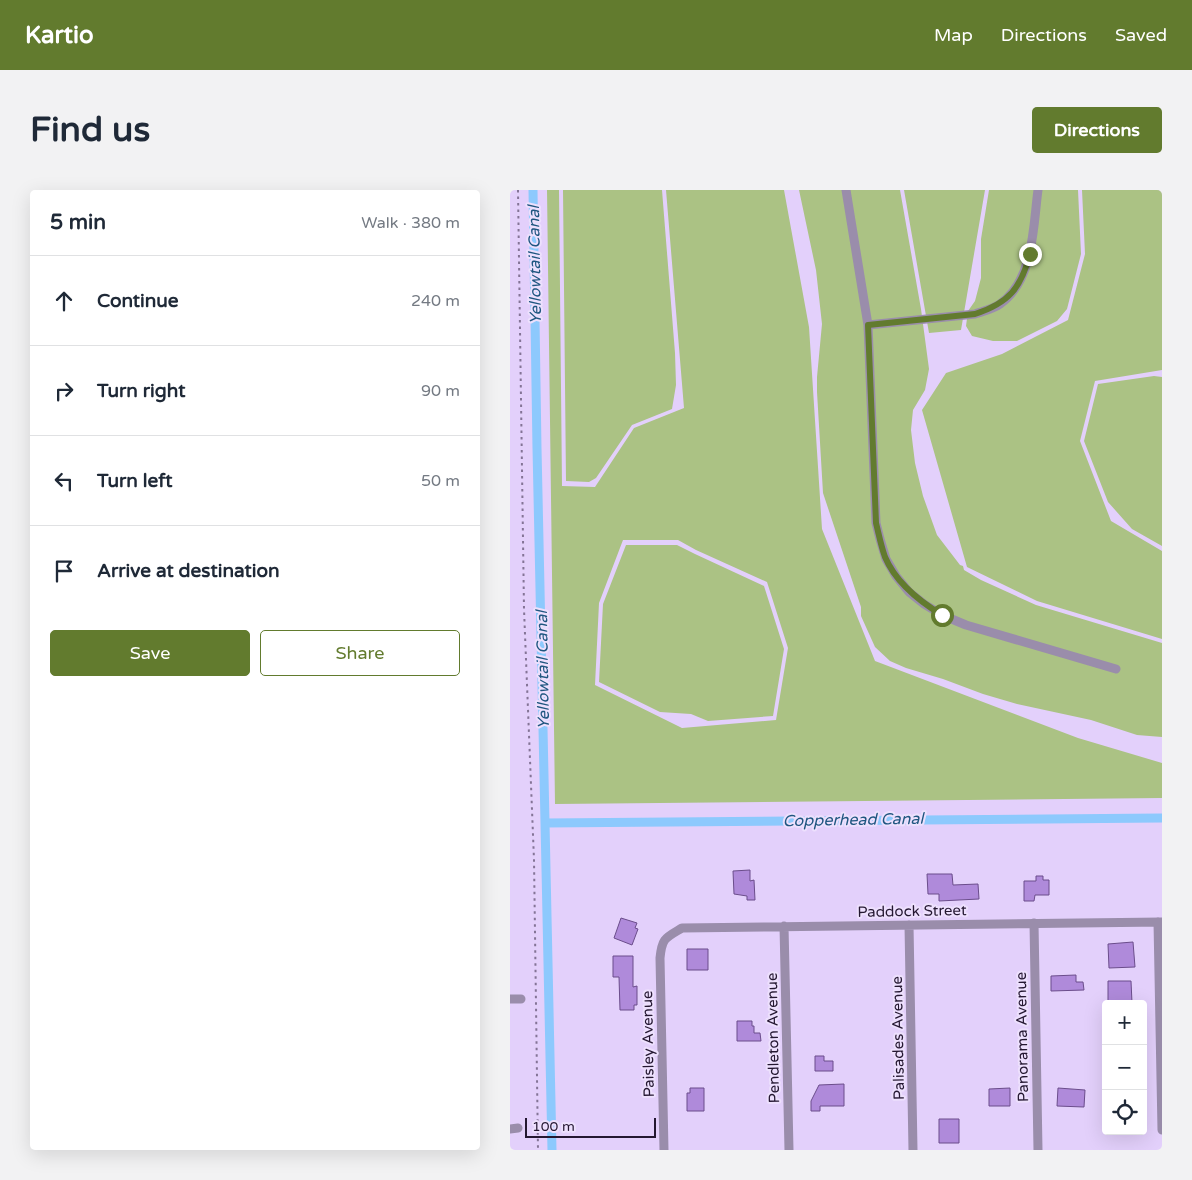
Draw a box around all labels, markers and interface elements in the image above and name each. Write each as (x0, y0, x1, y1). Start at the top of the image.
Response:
text: Kartio (25, 21, 94, 50)
text: Map (934, 24, 973, 46)
text: Directions (1001, 24, 1087, 46)
text: Saved (1115, 24, 1167, 46)
button: Directions (1032, 107, 1162, 153)
text: Find us (30, 109, 150, 151)
water label: Yellowtail Canal (524, 203, 546, 325)
text: 5 min (50, 210, 106, 235)
text: Walk · 380 m (361, 213, 460, 233)
route end (1019, 243, 1042, 266)
icon: ahead (50, 287, 78, 315)
text: Continue (97, 290, 179, 312)
text: 240 m (411, 291, 460, 311)
icon: right (50, 377, 78, 405)
text: Turn right (97, 380, 185, 402)
text: 90 m (421, 381, 460, 401)
icon: left (50, 467, 78, 495)
text: Turn left (97, 470, 173, 492)
text: 50 m (421, 471, 460, 491)
icon: arrive (50, 557, 78, 585)
text: Arrive at destination (97, 560, 280, 582)
route start (931, 604, 954, 627)
water label: Yellowtail Canal (532, 608, 554, 730)
button: Save (50, 630, 250, 676)
button: Share (260, 630, 460, 676)
water label: Copperhead Canal (782, 809, 926, 831)
street label: Paddock Street (857, 901, 967, 921)
street label: Panorama Avenue (1012, 972, 1032, 1102)
street label: Pendleton Avenue (763, 973, 783, 1103)
street label: Palisades Avenue (888, 976, 908, 1100)
street label: Paisley Avenue (638, 990, 658, 1098)
map controls (1102, 1000, 1147, 1135)
button: + (1102, 1000, 1147, 1045)
button: − (1102, 1045, 1147, 1090)
button: locate (1102, 1090, 1147, 1135)
scale bar (525, 1115, 656, 1138)
text: 100 m (532, 1118, 575, 1135)

